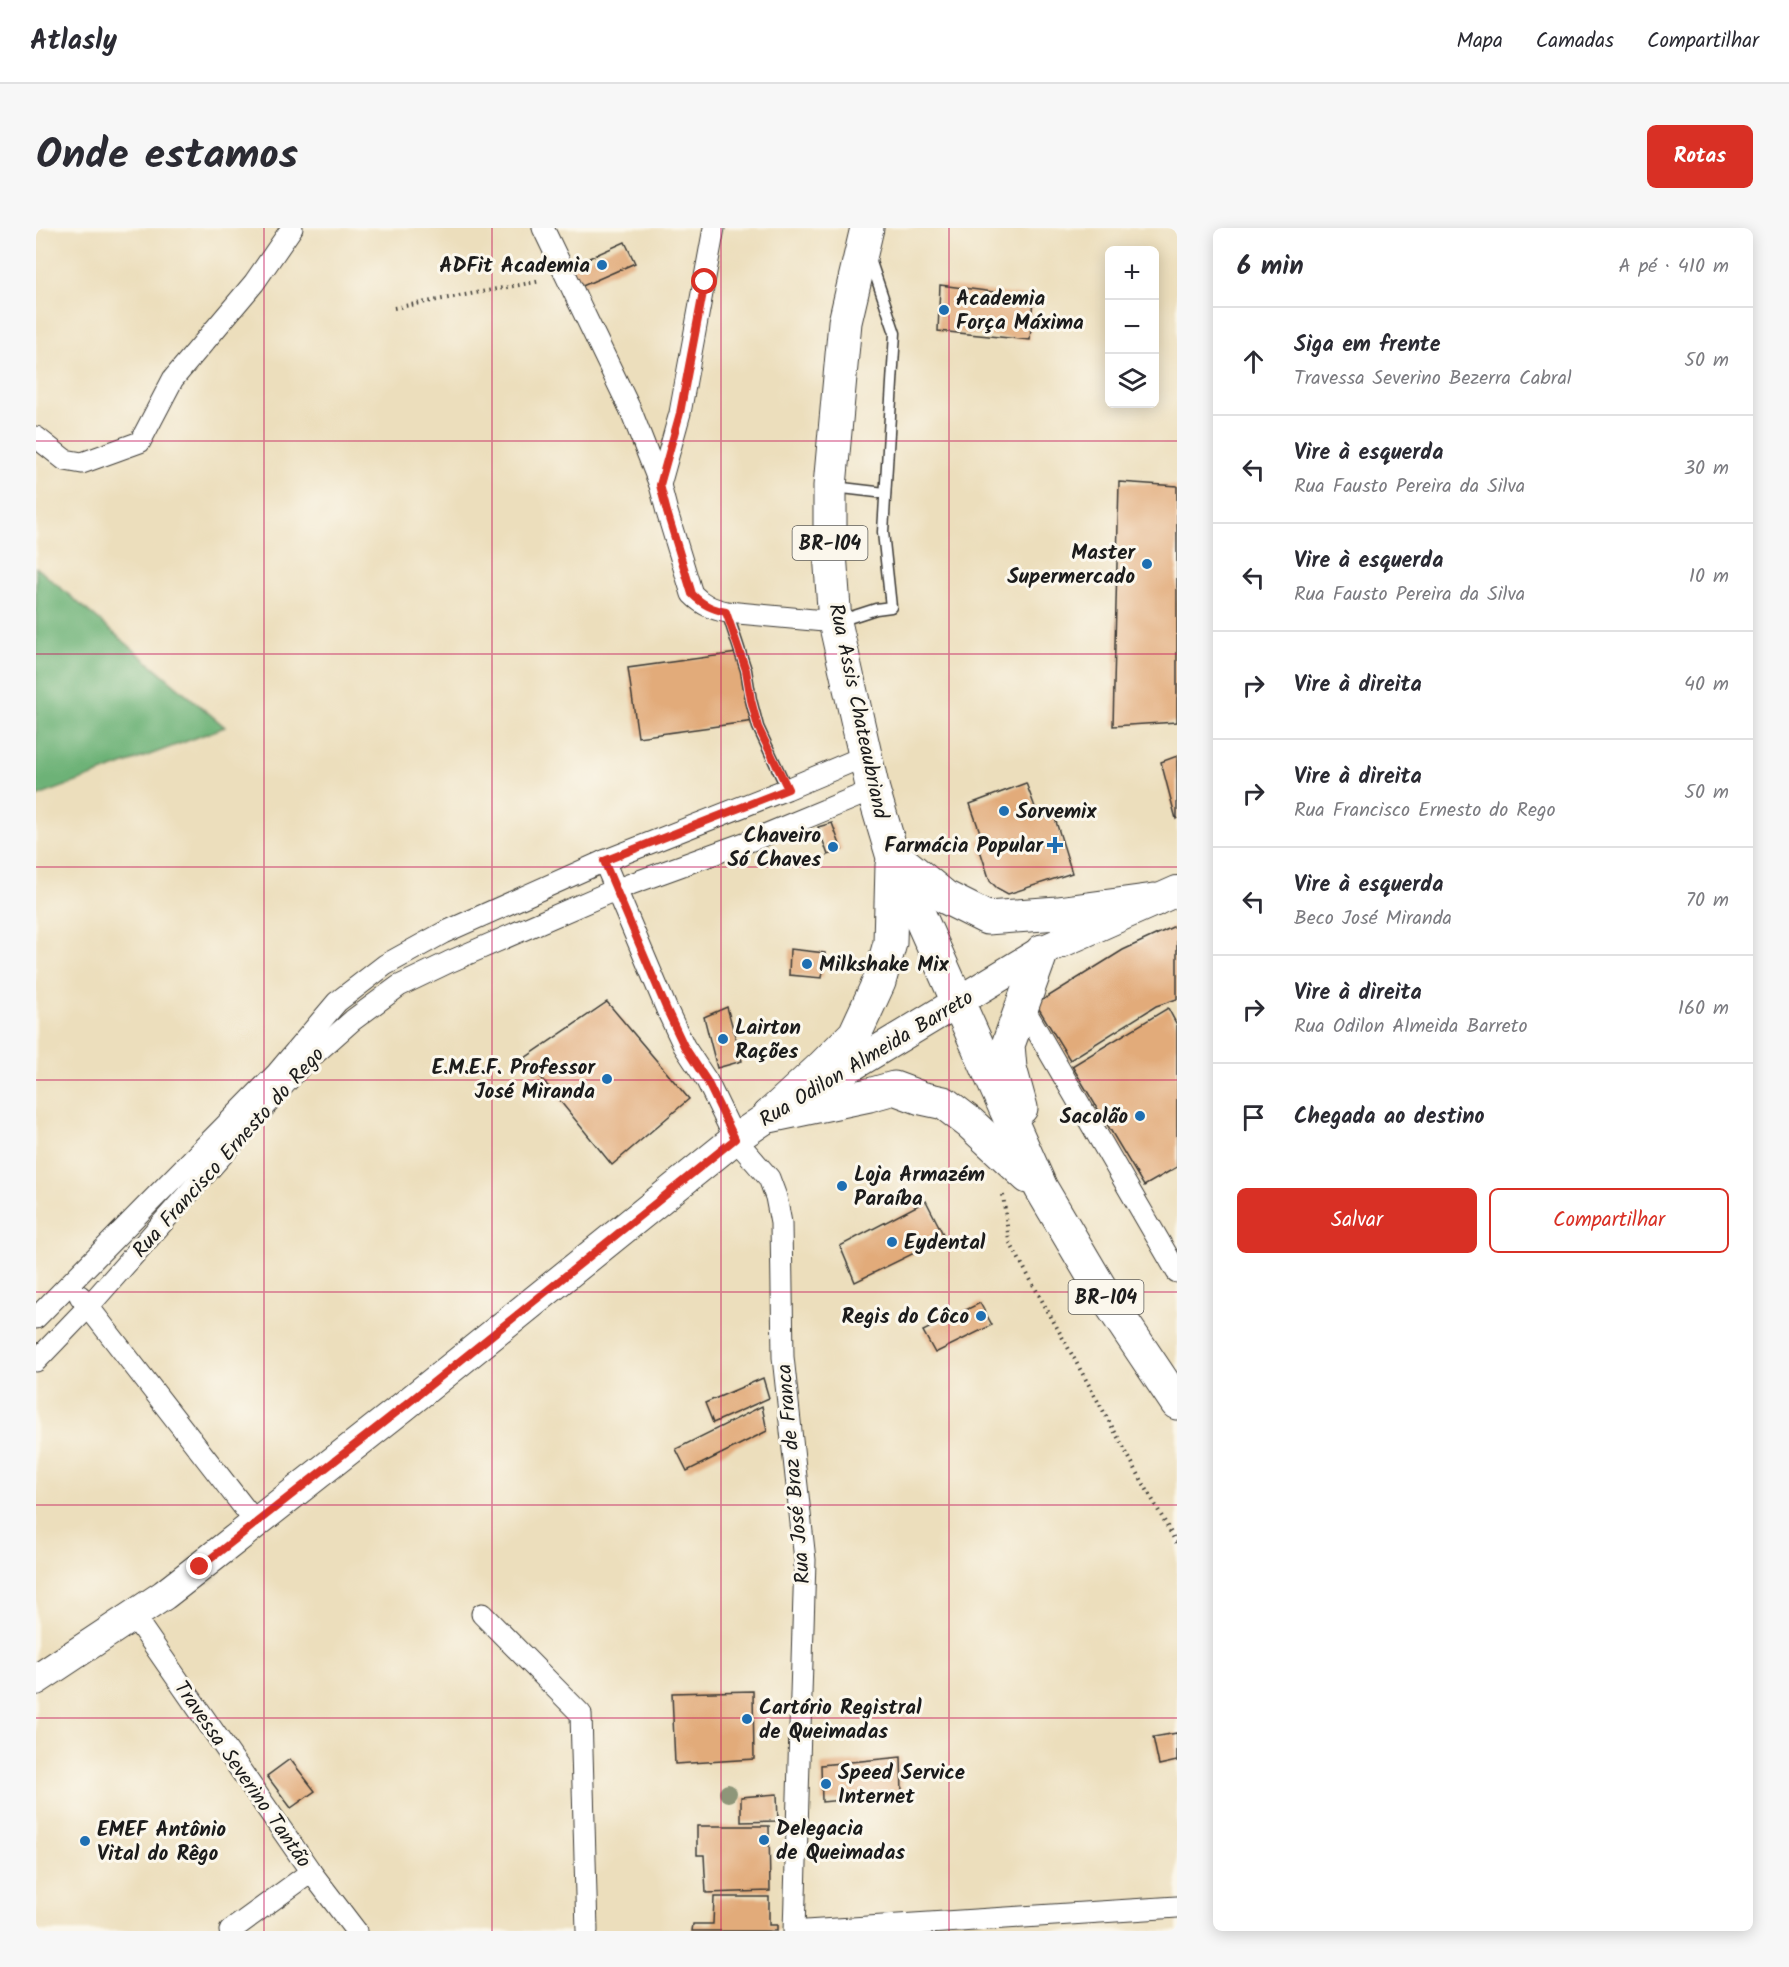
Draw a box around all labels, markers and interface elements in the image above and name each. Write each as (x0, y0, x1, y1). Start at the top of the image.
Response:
text: Atlasly (30, 19, 117, 64)
text: Mapa (1456, 25, 1503, 58)
text: Camadas (1536, 25, 1614, 58)
text: Compartilhar (1647, 25, 1759, 58)
text: Onde estamos (36, 123, 298, 190)
button: Rotas (1647, 125, 1753, 188)
map controls (1105, 246, 1159, 408)
button: + (1105, 246, 1159, 300)
text: 6 min (1237, 246, 1304, 288)
place label: ADFit Academia (439, 250, 590, 283)
text: A pé · 410 m (1618, 251, 1729, 283)
marker: ADFit Academia (595, 258, 609, 272)
route start (691, 268, 717, 294)
place label: Academia Força Máxima (956, 283, 1084, 340)
button: − (1105, 300, 1159, 354)
marker: Academia Força Máxima (937, 303, 951, 317)
text: Siga em frente (1294, 328, 1440, 363)
icon: ahead (1237, 345, 1270, 378)
text: 50 m (1684, 345, 1729, 377)
button: layers (1105, 354, 1159, 408)
text: Travessa Severino Bezerra Cabral (1294, 363, 1572, 395)
text: Vire à esquerda (1294, 436, 1443, 471)
icon: left (1237, 453, 1270, 486)
text: 30 m (1684, 453, 1729, 485)
text: Rua Fausto Pereira da Silva (1294, 471, 1525, 503)
road number: BR-104 (792, 526, 868, 560)
place label: Master Supermercado (1007, 537, 1136, 594)
text: Vire à esquerda (1294, 544, 1443, 579)
marker: Master Supermercado (1140, 557, 1154, 571)
icon: left (1237, 561, 1270, 594)
text: 10 m (1689, 561, 1729, 593)
text: Rua Fausto Pereira da Silva (1294, 579, 1525, 611)
street label: Rua Assis Chateaubriand (819, 601, 897, 823)
text: Vire à direita (1294, 668, 1422, 703)
icon: right (1237, 669, 1270, 702)
text: 40 m (1684, 669, 1729, 701)
text: Vire à direita (1294, 760, 1422, 795)
icon: right (1237, 777, 1270, 810)
text: 50 m (1684, 777, 1729, 809)
text: Rua Francisco Ernesto do Rego (1294, 795, 1556, 827)
place label: Sorvemix (1016, 796, 1098, 829)
marker: Sorvemix (997, 804, 1011, 818)
place label: Chaveiro Só Chaves (727, 820, 821, 877)
place label: Farmácia Popular (884, 830, 1044, 863)
marker: Farmácia Popular (1048, 838, 1062, 852)
marker: Chaveiro Só Chaves (826, 840, 840, 854)
text: Vire à esquerda (1294, 868, 1443, 903)
icon: left (1237, 885, 1270, 918)
text: 70 m (1686, 885, 1729, 917)
text: Beco José Miranda (1294, 903, 1452, 935)
place label: Milkshake Mix (819, 949, 950, 982)
marker: Milkshake Mix (800, 957, 814, 971)
text: Vire à direita (1294, 976, 1422, 1011)
street label: Rua Odilon Almeida Barreto (753, 982, 980, 1137)
icon: right (1237, 993, 1270, 1026)
text: 160 m (1678, 993, 1729, 1025)
text: Rua Odilon Almeida Barreto (1294, 1011, 1528, 1043)
place label: Lairton Rações (735, 1012, 801, 1069)
marker: Lairton Rações (716, 1032, 730, 1046)
street label: Rua Francisco Ernesto do Rego (125, 1040, 333, 1266)
place label: E.M.E.F. Professor José Miranda (432, 1052, 596, 1109)
marker: E.M.E.F. Professor José Miranda (600, 1072, 614, 1086)
text: Chegada ao destino (1294, 1100, 1485, 1135)
place label: Sacolão (1060, 1101, 1128, 1134)
icon: arrive (1237, 1101, 1270, 1134)
marker: Sacolão (1133, 1109, 1147, 1123)
place label: Loja Armazém Paraíba (854, 1159, 985, 1216)
marker: Loja Armazém Paraíba (835, 1179, 849, 1193)
button: Salvar (1237, 1188, 1477, 1253)
button: Compartilhar (1489, 1188, 1729, 1253)
place label: Eydental (904, 1227, 986, 1260)
marker: Eydental (885, 1235, 899, 1249)
road number: BR-104 (1068, 1280, 1144, 1314)
place label: Regis do Côco (841, 1301, 969, 1334)
marker: Regis do Côco (974, 1309, 988, 1323)
street label: Rua José Braz de Franca (768, 1362, 821, 1585)
route end (186, 1553, 212, 1579)
street label: Travessa Severino Tantão (164, 1674, 319, 1875)
place label: Cartório Registral de Queimadas (759, 1692, 922, 1749)
marker: Cartório Registral de Queimadas (740, 1712, 754, 1726)
place label: Speed Service Internet (838, 1757, 965, 1814)
marker: Speed Service Internet (819, 1777, 833, 1791)
place label: Delegacia de Queimadas (776, 1813, 905, 1870)
place label: EMEF Antônio Vital do Rêgo (97, 1814, 226, 1871)
marker: Delegacia de Queimadas (757, 1833, 771, 1847)
marker: EMEF Antônio Vital do Rêgo (78, 1834, 92, 1848)

